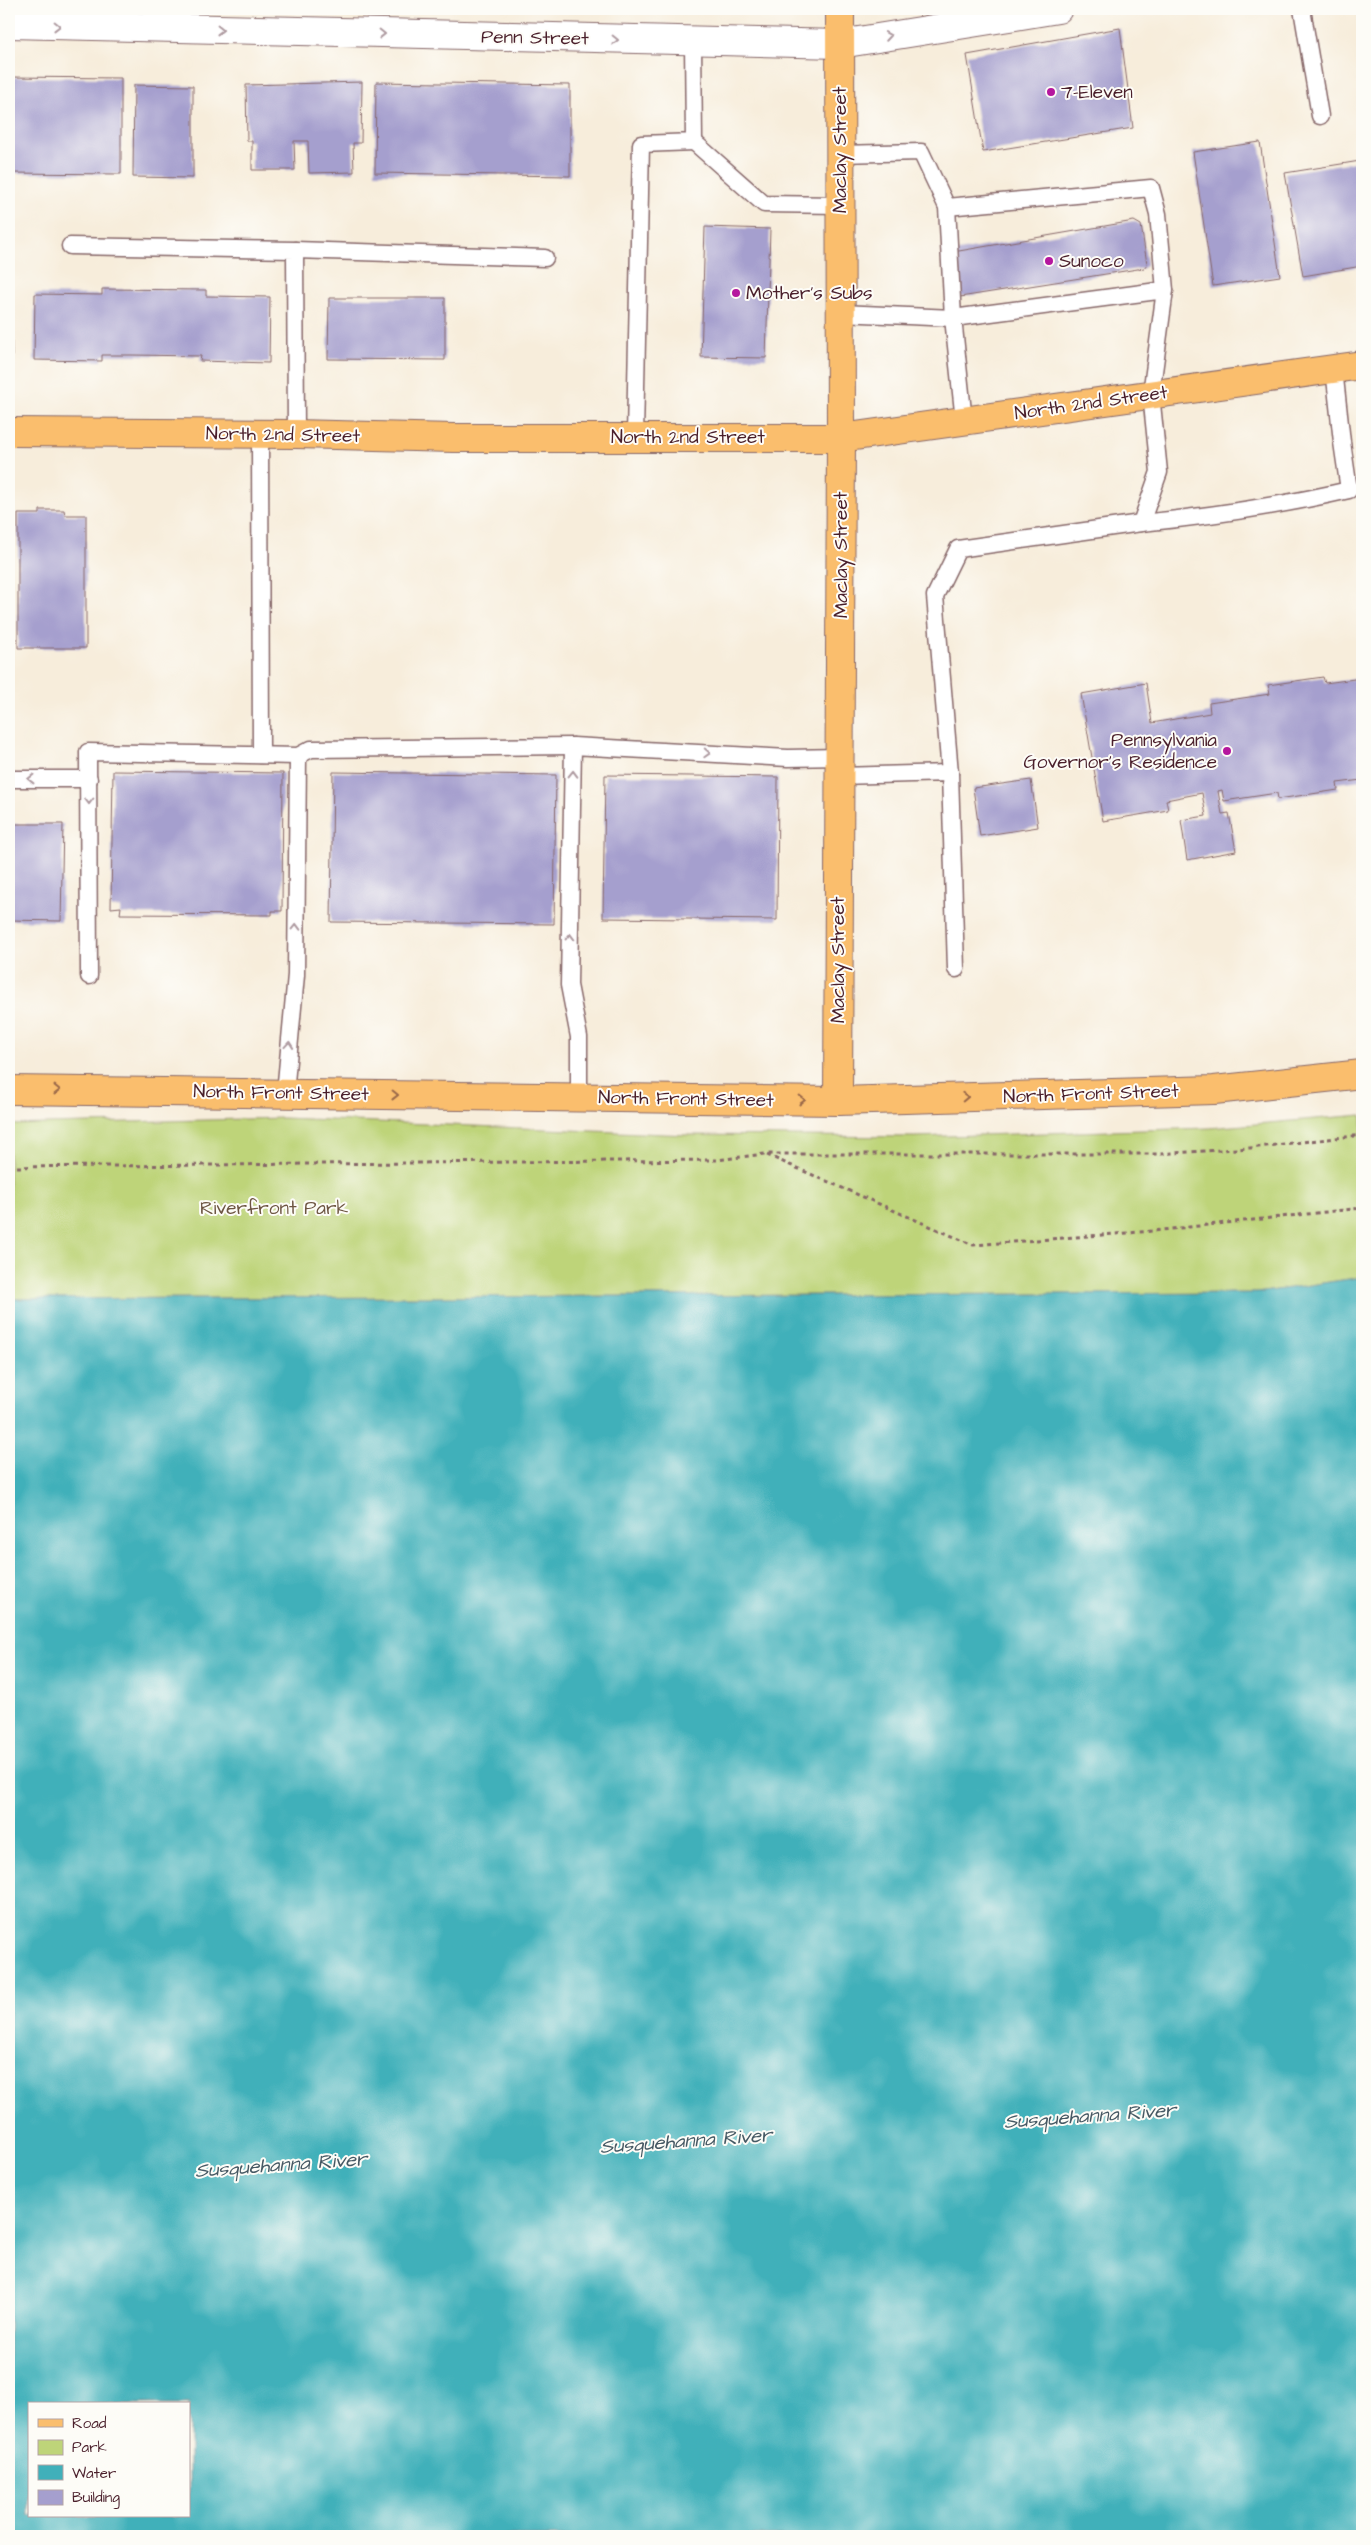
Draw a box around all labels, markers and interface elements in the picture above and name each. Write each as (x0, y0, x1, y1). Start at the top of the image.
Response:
one-way arrow (54, 20, 62, 31)
one-way arrow (216, 24, 224, 35)
street label: Penn Street (481, 24, 589, 52)
one-way arrow (379, 29, 387, 39)
one-way arrow (883, 31, 892, 41)
one-way arrow (611, 34, 619, 45)
place label: 7-Eleven (1061, 79, 1133, 106)
street label: Maclay Street (827, 86, 855, 213)
marker: 7-Eleven (1045, 86, 1057, 98)
place label: Sunoco (1059, 248, 1124, 275)
marker: Sunoco (1043, 255, 1055, 267)
place label: Mother's Subs (746, 280, 873, 307)
marker: Mother's Subs (730, 287, 742, 299)
street label: North 2nd Street (1013, 379, 1169, 427)
street label: North 2nd Street (206, 420, 361, 450)
street label: North 2nd Street (611, 424, 765, 451)
street label: Maclay Street (828, 491, 856, 618)
place label: Pennsylvania Governor's Residence (1024, 727, 1217, 776)
marker: Pennsylvania Governor's Residence (1221, 745, 1233, 757)
one-way arrow (704, 748, 712, 759)
one-way arrow (568, 770, 578, 778)
one-way arrow (27, 774, 34, 784)
one-way arrow (84, 798, 94, 805)
street label: Maclay Street (825, 896, 853, 1023)
one-way arrow (291, 922, 301, 930)
one-way arrow (565, 932, 575, 940)
one-way arrow (283, 1040, 294, 1048)
street label: North Front Street (1003, 1077, 1179, 1111)
street label: North Front Street (193, 1078, 369, 1108)
street label: North Front Street (598, 1084, 774, 1114)
one-way arrow (54, 1085, 62, 1095)
one-way arrow (392, 1090, 399, 1100)
one-way arrow (962, 1092, 969, 1102)
one-way arrow (799, 1095, 807, 1105)
park label: Riverfront Park (200, 1195, 348, 1222)
water label: Susquehanna River (1003, 2096, 1179, 2136)
water label: Susquehanna River (599, 2121, 775, 2161)
water label: Susquehanna River (194, 2145, 370, 2185)
legend (28, 2402, 190, 2518)
text: Road (72, 2413, 107, 2434)
text: Park (72, 2437, 107, 2458)
text: Water (72, 2463, 116, 2484)
text: Building (72, 2487, 120, 2509)

